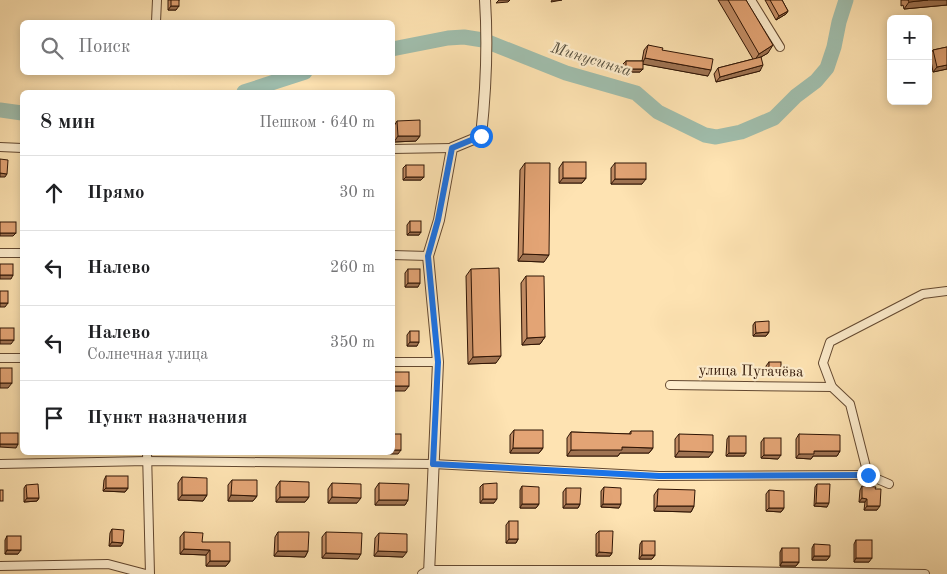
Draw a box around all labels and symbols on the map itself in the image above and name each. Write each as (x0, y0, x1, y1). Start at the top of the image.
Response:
water label: Минусинка (548, 40, 633, 80)
route start (470, 125, 493, 148)
street label: улица Пугачёва (698, 364, 804, 380)
route end (857, 464, 880, 487)

